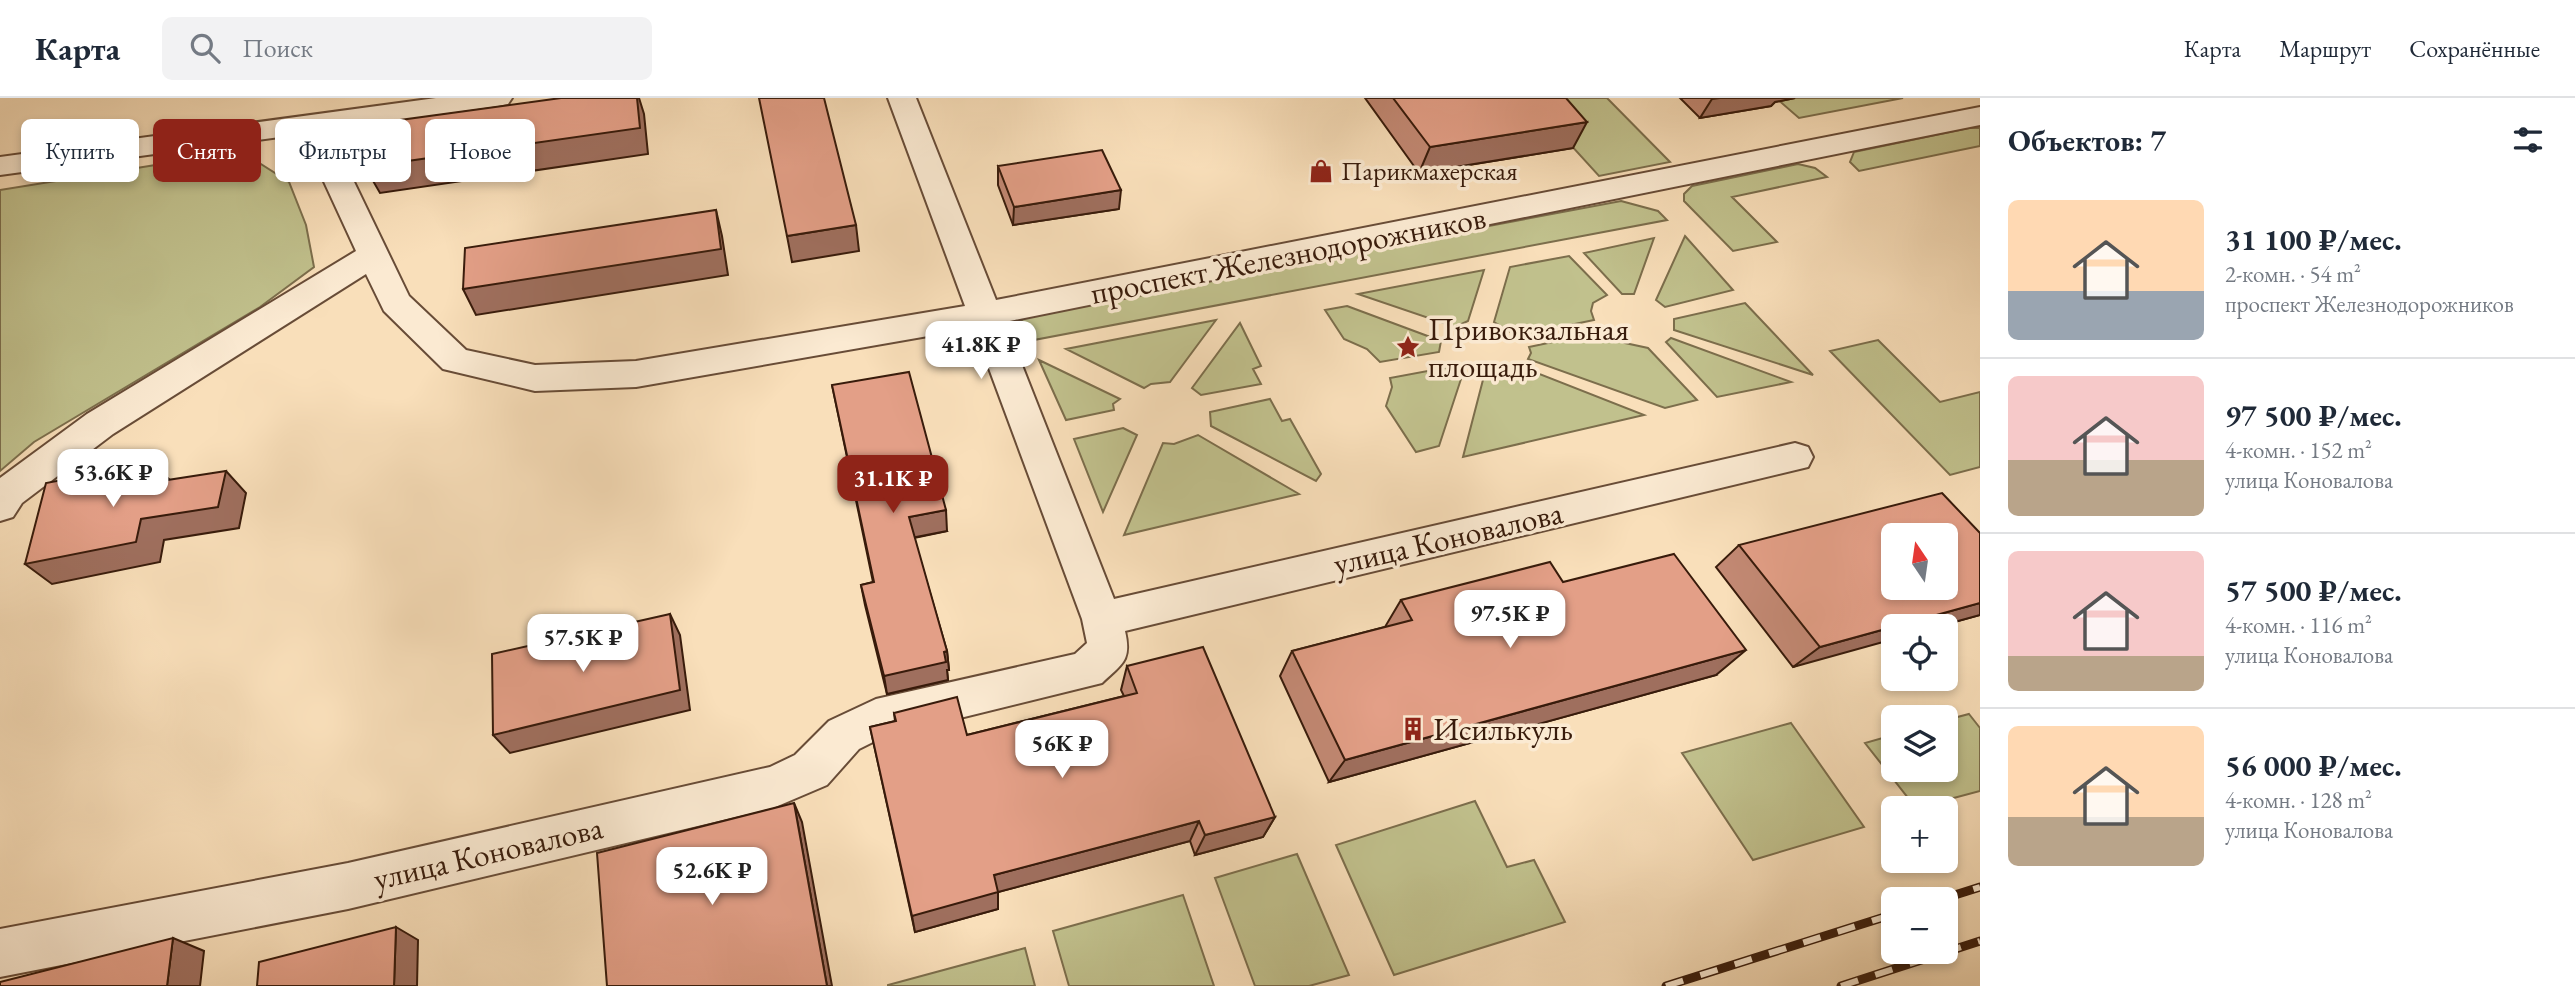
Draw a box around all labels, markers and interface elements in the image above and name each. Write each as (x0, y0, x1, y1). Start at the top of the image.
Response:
search box (162, 17, 652, 80)
text: Карта (35, 27, 120, 70)
icon: search (186, 29, 224, 67)
text: Поиск (242, 31, 313, 65)
text: Карта (2184, 33, 2241, 64)
text: Маршрут (2279, 33, 2371, 64)
text: Сохранённые (2409, 33, 2540, 64)
chip: Купить (21, 119, 139, 182)
chip: Снять (153, 119, 261, 182)
chip: Фильтры (275, 119, 411, 182)
chip: Новое (425, 119, 535, 182)
text: Объектов: 7 (2008, 121, 2166, 160)
icon: filters (2509, 121, 2547, 159)
place label: Парикмахерская (1341, 154, 1518, 188)
shop icon: Парикмахерская (1307, 157, 1335, 185)
street label: проспект Железнодорожников (1087, 196, 1489, 314)
text: 31 100 ₽/мес. (2225, 220, 2402, 259)
icon: home (2064, 228, 2148, 312)
text: 2-комн. · 54 m² (2225, 259, 2361, 289)
text: проспект Железнодорожников (2225, 289, 2514, 319)
place label: Привокзальная площадь (1428, 308, 1629, 387)
pin: 41.8K ₽ (916, 322, 1046, 381)
text: 41.8K ₽ (941, 329, 1021, 359)
place icon: Привокзальная площадь (1394, 333, 1422, 361)
text: 97 500 ₽/мес. (2225, 396, 2402, 435)
icon: home (2064, 404, 2148, 488)
text: 4-комн. · 152 m² (2225, 435, 2372, 465)
pin: 53.6K ₽ (48, 450, 178, 509)
pin: 31.1K ₽ (828, 456, 958, 515)
text: 53.6K ₽ (73, 457, 153, 487)
text: 31.1K ₽ (853, 463, 933, 493)
text: улица Коновалова (2225, 465, 2393, 495)
street label: улица Коновалова (1329, 491, 1567, 585)
north arrow (1881, 523, 1958, 600)
map controls (1881, 523, 1958, 964)
text: 57 500 ₽/мес. (2225, 571, 2402, 610)
icon: home (2064, 579, 2148, 663)
pin: 97.5K ₽ (1445, 590, 1575, 650)
text: 97.5K ₽ (1470, 598, 1550, 628)
text: 4-комн. · 116 m² (2225, 610, 2372, 640)
pin: 57.5K ₽ (518, 614, 648, 674)
button: locate (1881, 614, 1958, 691)
text: 57.5K ₽ (543, 622, 623, 652)
text: улица Коновалова (2225, 640, 2393, 670)
button: layers (1881, 705, 1958, 782)
place label: Исилькуль (1433, 708, 1573, 750)
building icon: Исилькуль (1399, 715, 1427, 743)
pin: 56K ₽ (1013, 720, 1111, 780)
text: 56K ₽ (1031, 728, 1093, 758)
text: 56 000 ₽/мес. (2225, 746, 2402, 785)
icon: home (2064, 754, 2148, 838)
text: 4-комн. · 128 m² (2225, 785, 2372, 815)
button: + (1881, 796, 1958, 873)
street label: улица Коновалова (369, 806, 607, 900)
text: улица Коновалова (2225, 815, 2393, 845)
pin: 52.6K ₽ (647, 848, 777, 907)
text: 52.6K ₽ (672, 855, 752, 885)
button: − (1881, 887, 1958, 964)

